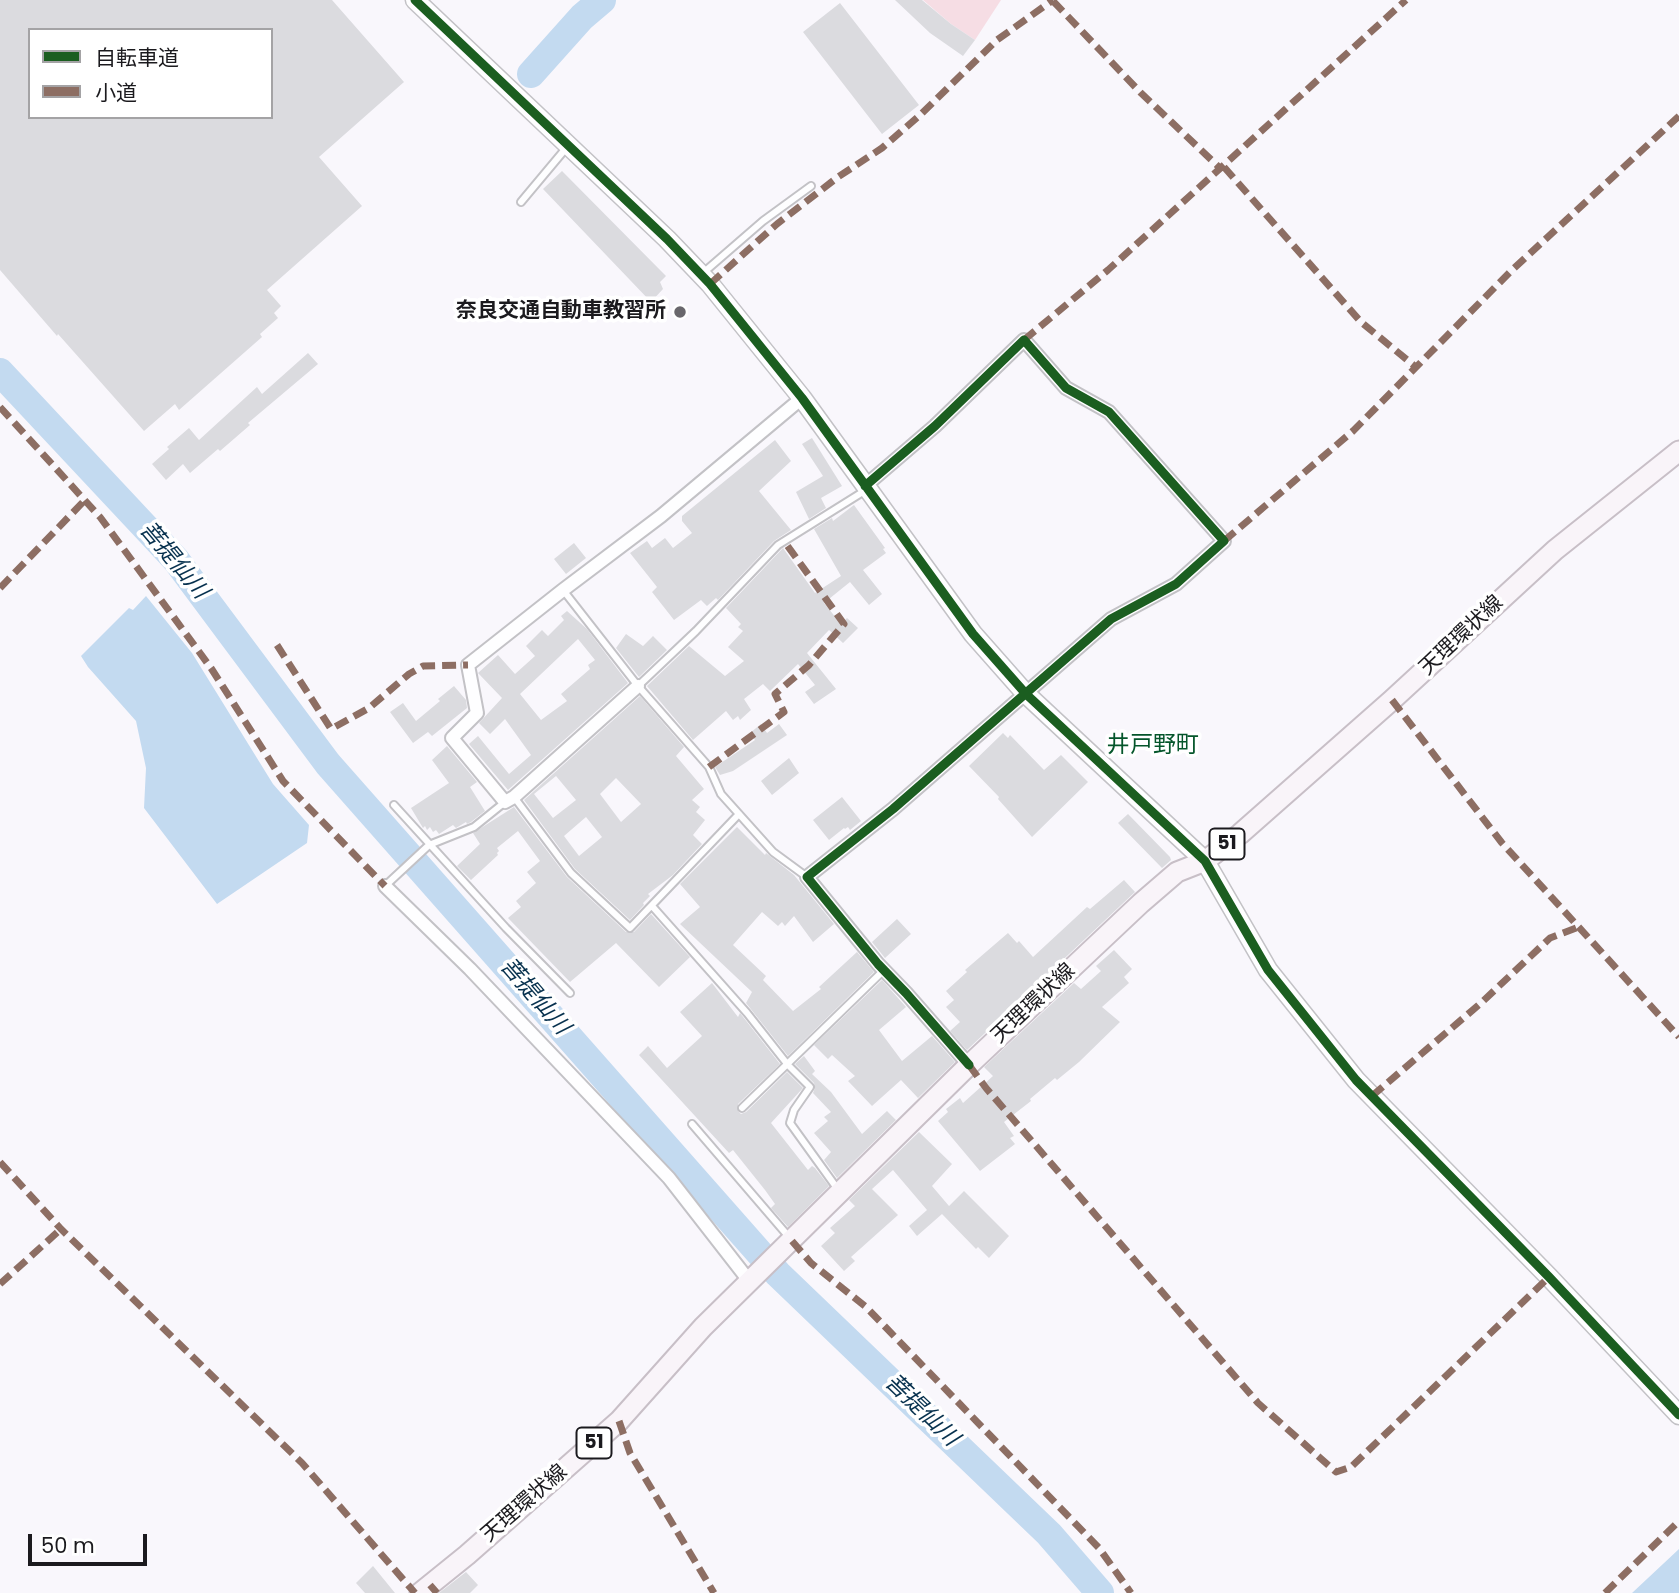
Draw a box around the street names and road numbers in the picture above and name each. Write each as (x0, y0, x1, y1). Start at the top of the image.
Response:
street label: 天理環状線 (1415, 591, 1509, 681)
road number: 51 (1210, 828, 1244, 860)
street label: 天理環状線 (987, 959, 1081, 1049)
road number: 51 (576, 1428, 612, 1458)
street label: 天理環状線 (477, 1460, 573, 1548)

